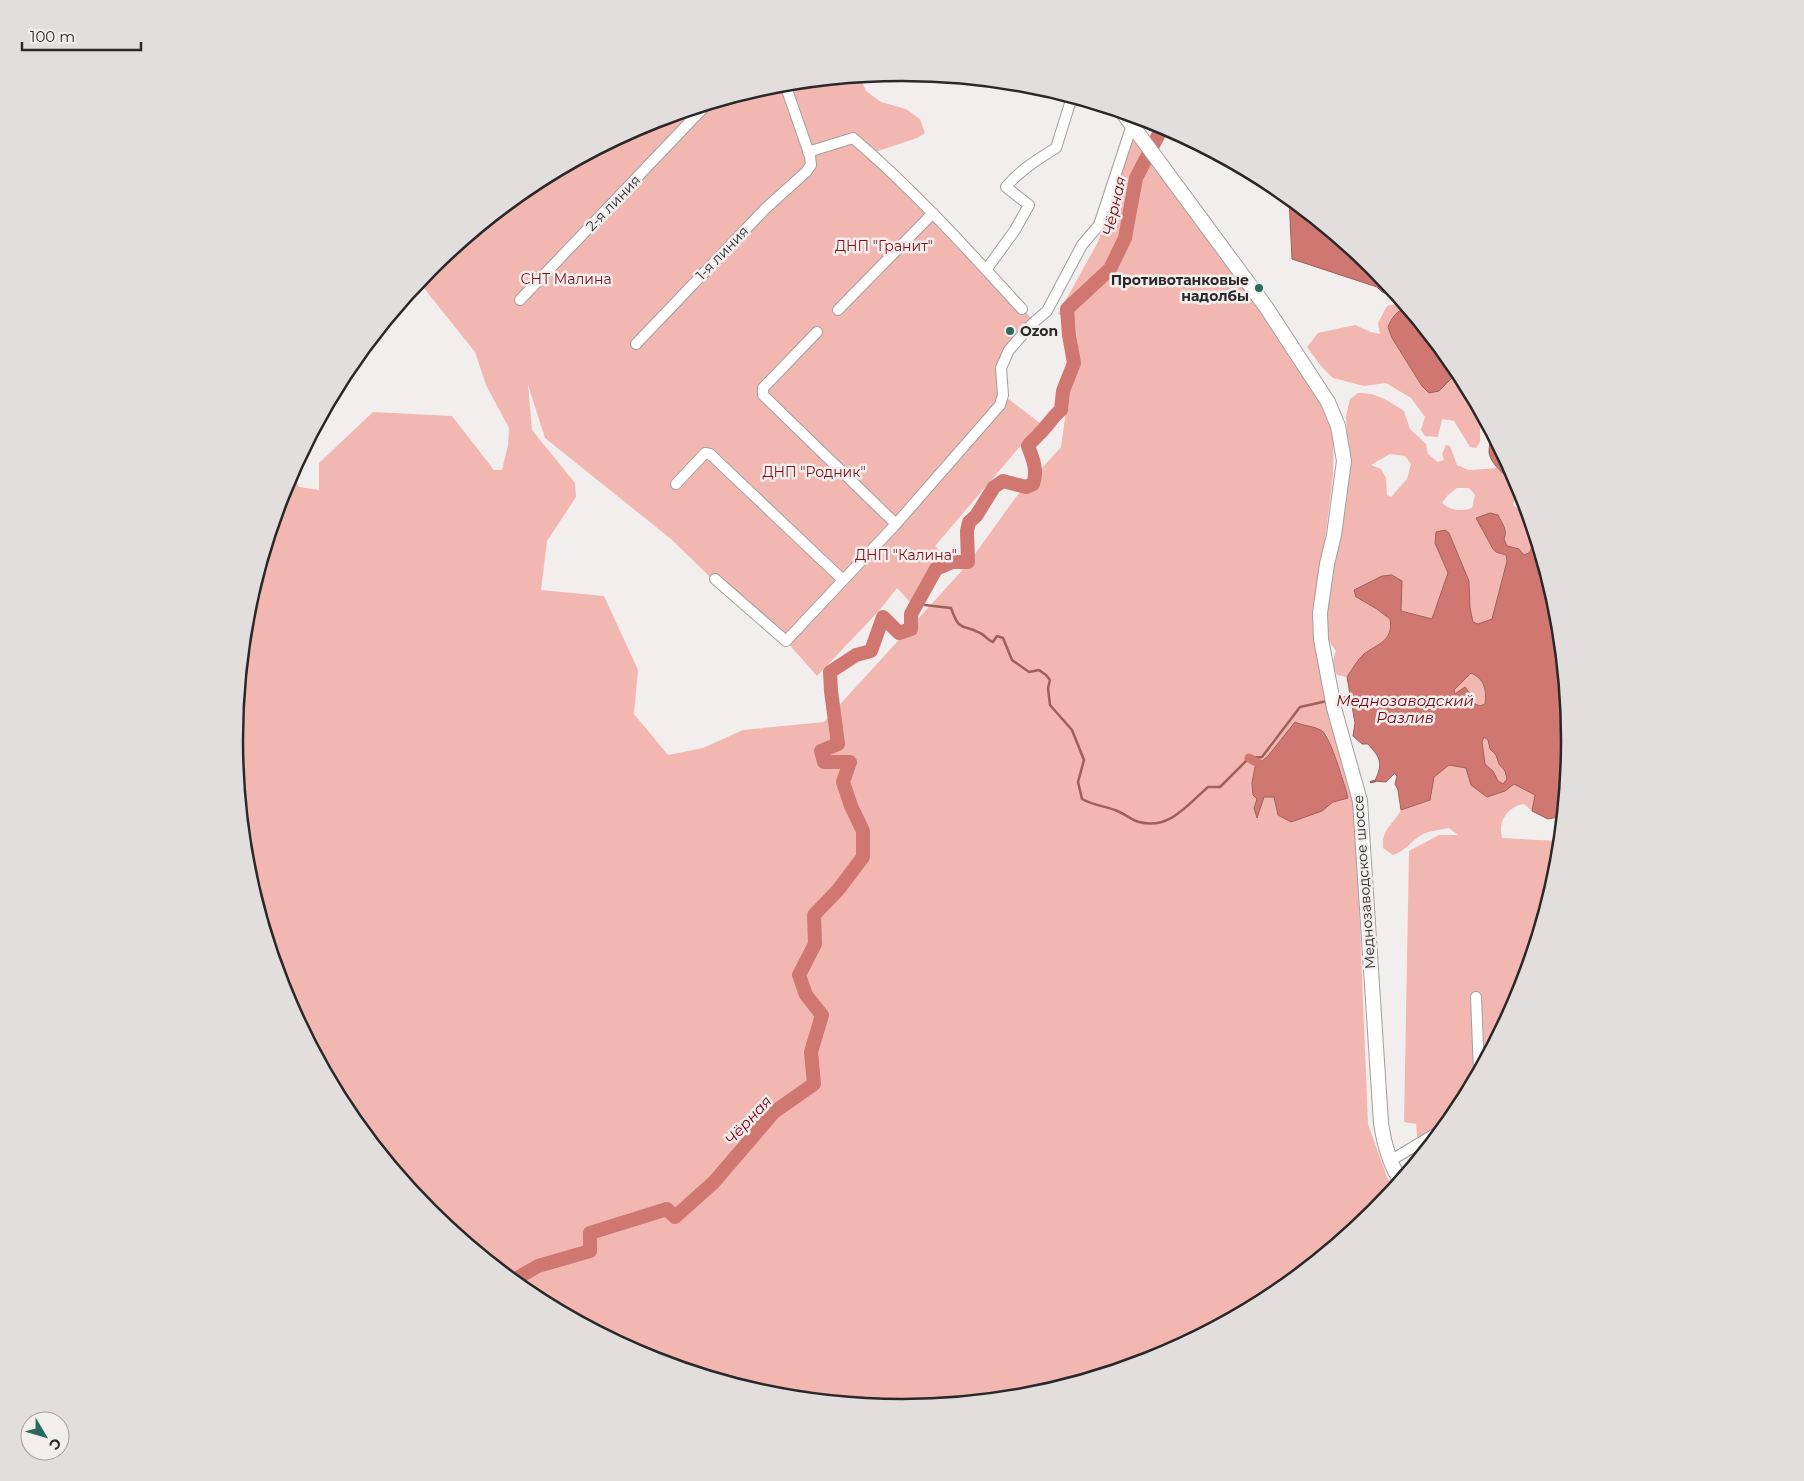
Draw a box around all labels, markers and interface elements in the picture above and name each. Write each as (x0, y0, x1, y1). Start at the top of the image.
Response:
scale bar (22, 20, 141, 52)
text: 100 m (30, 27, 75, 46)
street label: 2-я линия (582, 171, 644, 235)
water label: Чёрная (1098, 175, 1130, 237)
street label: 1-я линия (692, 222, 752, 284)
park label: ДНП "Гранит" (835, 237, 933, 255)
park label: СНТ Малина (520, 270, 612, 288)
place label: Противотанковые надолбы (1111, 271, 1249, 305)
marker: Противотанковые надолбы (1253, 282, 1265, 294)
place label: Ozon (1020, 322, 1058, 340)
marker: Ozon (1004, 325, 1016, 337)
park label: ДНП "Родник" (762, 463, 866, 481)
park label: ДНП "Калина" (855, 546, 957, 564)
water label: Меднозаводский Разлив (1336, 691, 1474, 727)
street label: Меднозаводское шоссе (1349, 794, 1379, 970)
water label: Чёрная (721, 1092, 775, 1148)
north arrow (20, 1411, 70, 1461)
text: С (45, 1434, 65, 1454)

